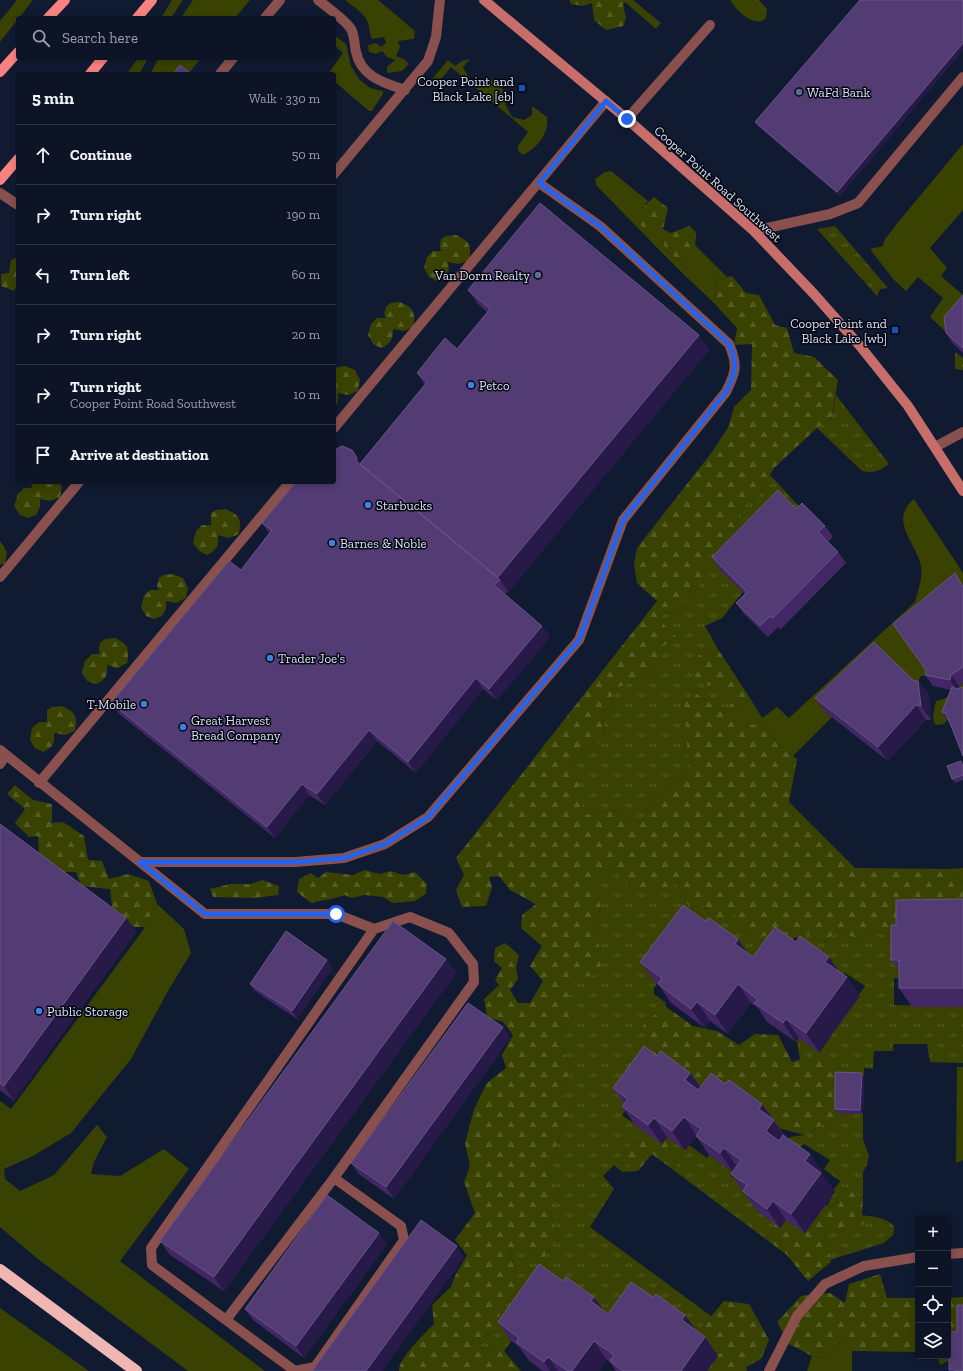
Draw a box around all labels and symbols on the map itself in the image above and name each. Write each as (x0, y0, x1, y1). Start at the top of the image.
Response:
place label: Cooper Point and Black Lake [eb] (417, 74, 514, 104)
marker: Cooper Point and Black Lake [eb] (517, 83, 527, 93)
place label: WaFd Bank (807, 85, 871, 100)
marker: WaFd Bank (794, 87, 804, 97)
route end (618, 110, 636, 128)
street label: Cooper Point Road Southwest (651, 123, 785, 245)
place label: Van Dorm Realty (434, 268, 530, 283)
marker: Van Dorm Realty (533, 270, 543, 280)
place label: Cooper Point and Black Lake [wb] (790, 316, 887, 346)
marker: Cooper Point and Black Lake [wb] (890, 325, 900, 335)
place label: Petco (479, 378, 510, 393)
marker: Petco (466, 380, 476, 390)
place label: Starbucks (376, 498, 432, 513)
marker: Starbucks (363, 500, 373, 510)
place label: Barnes & Noble (340, 536, 427, 551)
marker: Barnes & Noble (327, 538, 337, 548)
place label: Trader Joe's (278, 651, 346, 666)
marker: Trader Joe's (265, 653, 275, 663)
place label: T-Mobile (87, 697, 136, 712)
marker: T-Mobile (139, 699, 149, 709)
place label: Great Harvest Bread Company (191, 713, 281, 743)
marker: Great Harvest Bread Company (178, 722, 188, 732)
route start (327, 905, 345, 923)
place label: Public Storage (47, 1004, 128, 1019)
marker: Public Storage (34, 1006, 44, 1016)

